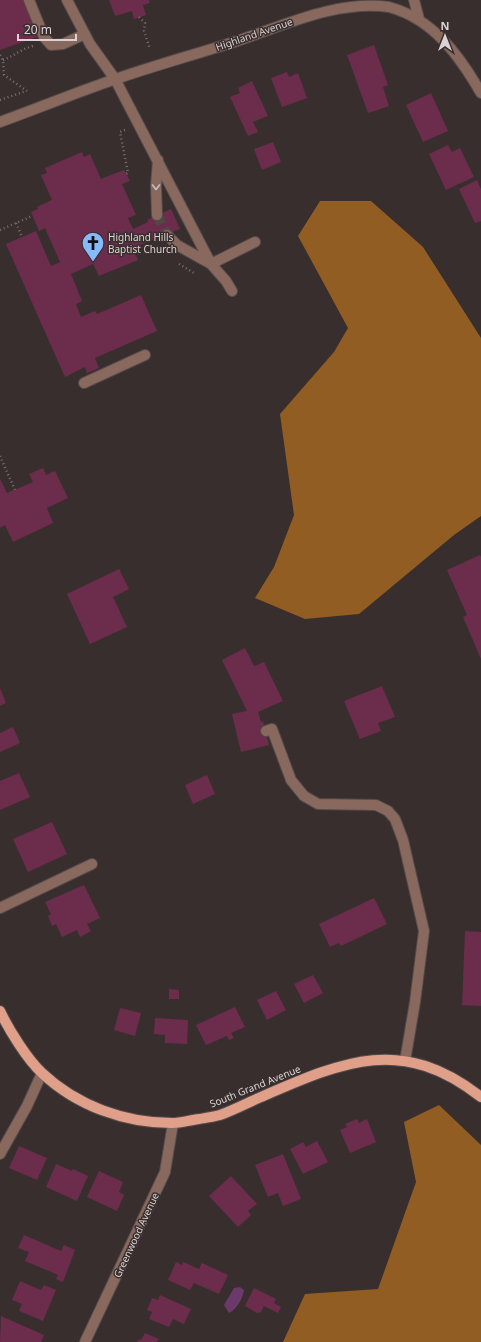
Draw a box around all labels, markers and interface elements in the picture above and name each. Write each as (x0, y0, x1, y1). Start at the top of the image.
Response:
street label: Highland Avenue (214, 14, 295, 54)
scale bar (18, 16, 76, 42)
north arrow (425, 16, 465, 56)
text: N (441, 18, 449, 33)
text: 20 m (24, 21, 52, 38)
one-way arrow (152, 184, 160, 190)
church icon: Highland Hills Baptist Church (80, 230, 106, 263)
place label: Highland Hills Baptist Church (108, 230, 177, 256)
street label: South Grand Avenue (207, 1061, 303, 1111)
street label: Greenwood Avenue (110, 1190, 162, 1280)

